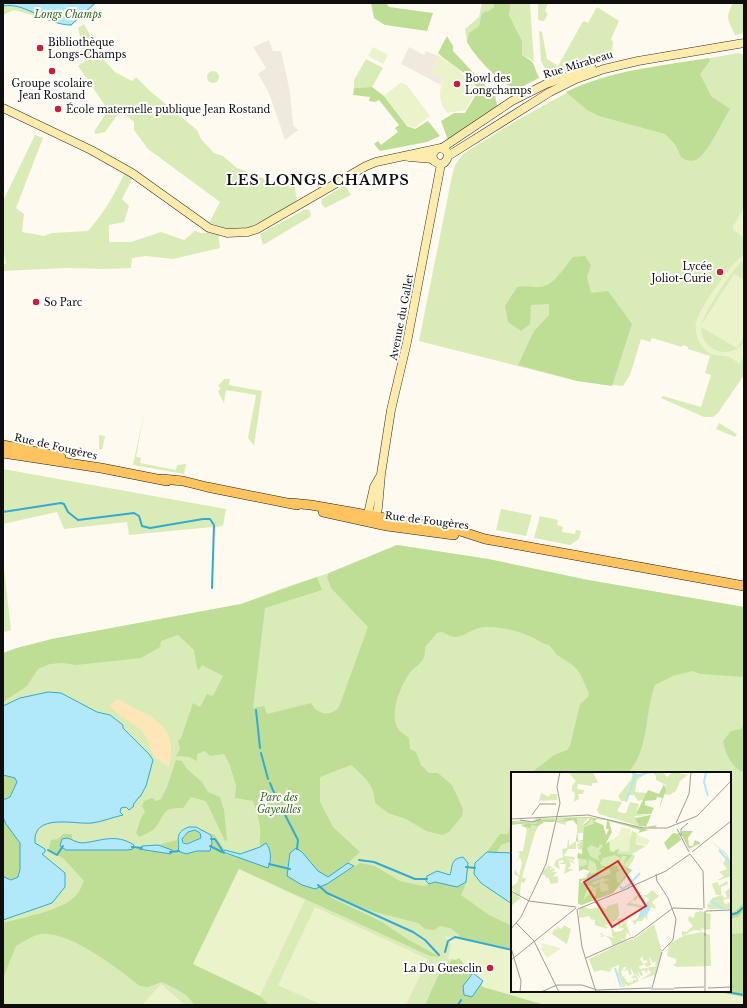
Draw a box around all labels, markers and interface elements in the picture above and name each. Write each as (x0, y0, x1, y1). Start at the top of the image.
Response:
park label: Longs Champs (33, 8, 102, 21)
place label: Bibliothèque Longs-Champs (48, 36, 127, 61)
marker: Bibliothèque Longs-Champs (35, 43, 45, 53)
street label: Rue Mirabeau (542, 48, 615, 81)
marker: Groupe scolaire Jean Rostand (47, 66, 57, 76)
place label: Bowl des Longchamps (465, 72, 532, 97)
place label: Groupe scolaire Jean Rostand (11, 77, 93, 102)
marker: Bowl des Longchamps (452, 79, 462, 89)
place label: École maternelle publique Jean Rostand (66, 102, 271, 116)
marker: École maternelle publique Jean Rostand (53, 104, 63, 114)
district label: LES LONGS CHAMPS (226, 171, 410, 189)
place label: Lycée Joliot-Curie (650, 260, 712, 285)
marker: Lycée Joliot-Curie (715, 267, 725, 277)
street label: Avenue du Gallet (387, 273, 416, 362)
place label: So Parc (44, 296, 83, 309)
marker: So Parc (31, 297, 41, 307)
street label: Rue de Fougères (13, 431, 99, 462)
street label: Rue de Fougères (384, 509, 470, 532)
inset map (511, 772, 731, 992)
park label: Parc des Gayeulles (257, 791, 301, 816)
place label: La Du Guesclin (403, 962, 482, 975)
marker: La Du Guesclin (485, 963, 495, 973)

